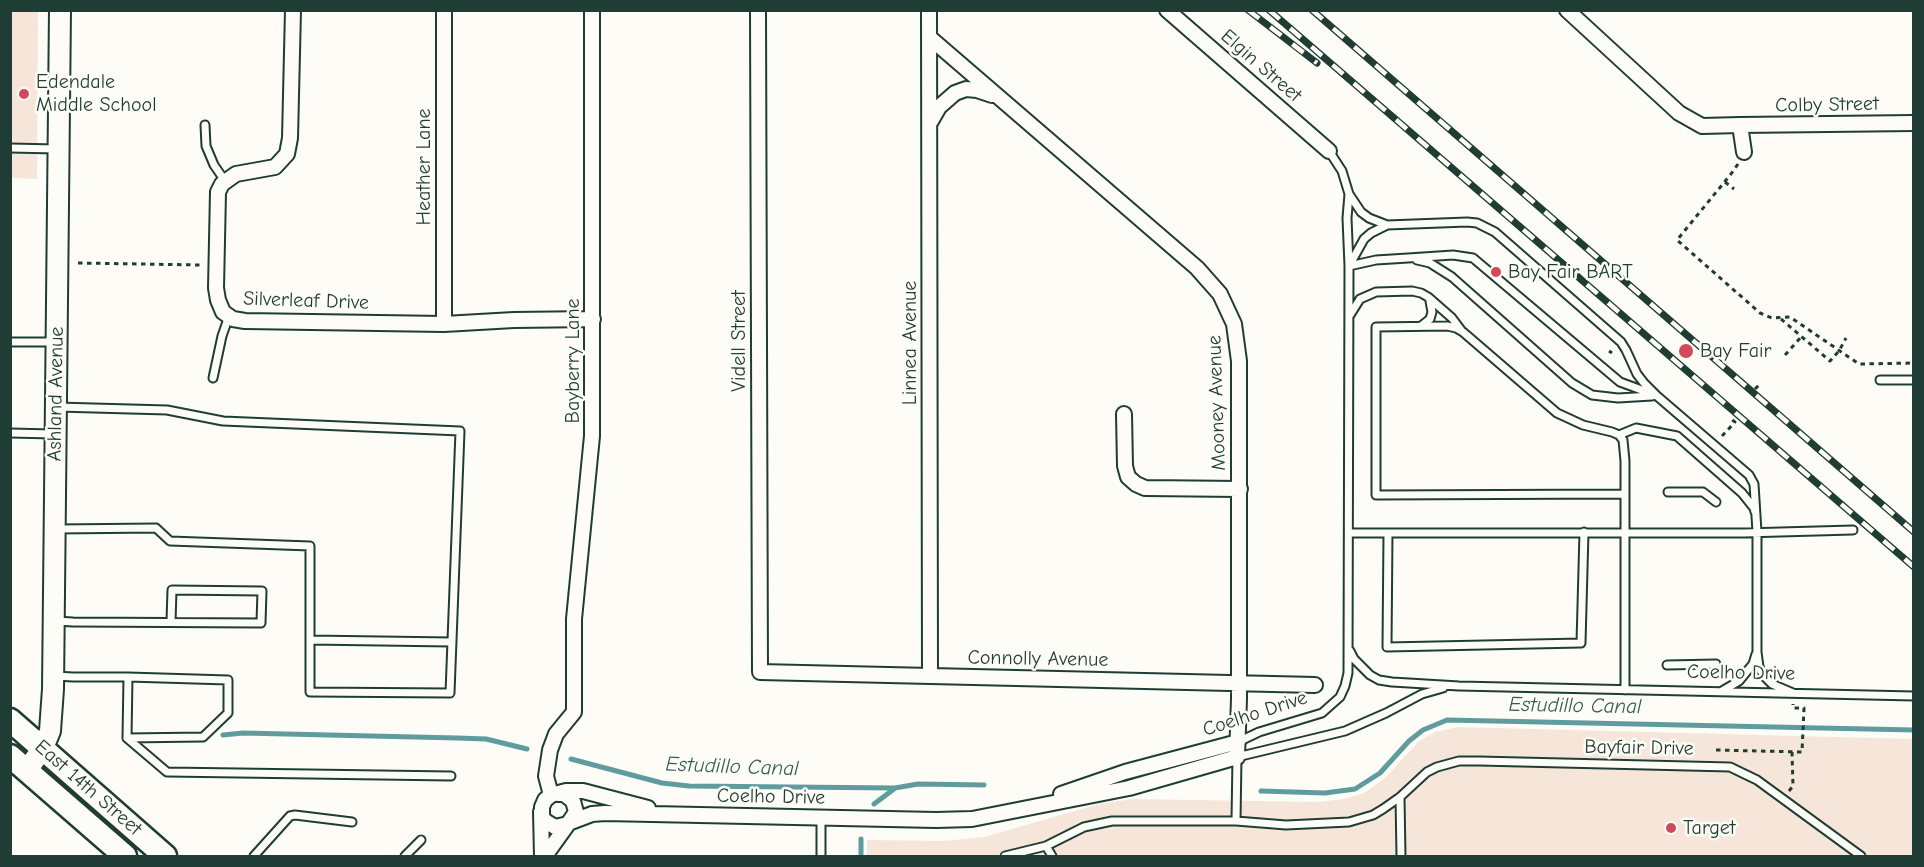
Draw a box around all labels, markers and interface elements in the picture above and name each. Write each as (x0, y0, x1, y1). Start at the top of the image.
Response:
street label: Elgin Street (1216, 24, 1306, 108)
place label: Edendale Middle School (36, 70, 157, 117)
marker: Edendale Middle School (17, 87, 31, 101)
street label: Colby Street (1775, 92, 1879, 118)
street label: Heather Lane (412, 109, 436, 225)
place label: Bay Fair BART (1508, 260, 1633, 284)
marker: Bay Fair BART (1489, 265, 1503, 279)
street label: Linnea Avenue (898, 281, 922, 405)
street label: Silverleaf Drive (243, 287, 369, 315)
street label: Videll Street (727, 290, 751, 392)
street label: Bayberry Lane (561, 299, 585, 423)
street label: Ashland Avenue (43, 327, 69, 461)
street label: Mooney Avenue (1203, 335, 1231, 471)
place label: Bay Fair (1700, 339, 1772, 363)
marker: Bay Fair (1677, 342, 1695, 360)
street label: Connolly Avenue (967, 646, 1109, 672)
street label: Coelho Drive (1687, 660, 1795, 686)
street label: Coelho Drive (1200, 686, 1310, 742)
water label: Estudillo Canal (1508, 692, 1642, 720)
street label: East 14th Street (30, 735, 146, 841)
street label: Bayfair Drive (1584, 735, 1694, 761)
water label: Estudillo Canal (665, 752, 799, 782)
street label: Coelho Drive (717, 784, 825, 810)
place label: Target (1683, 816, 1736, 840)
marker: Target (1664, 821, 1678, 835)

